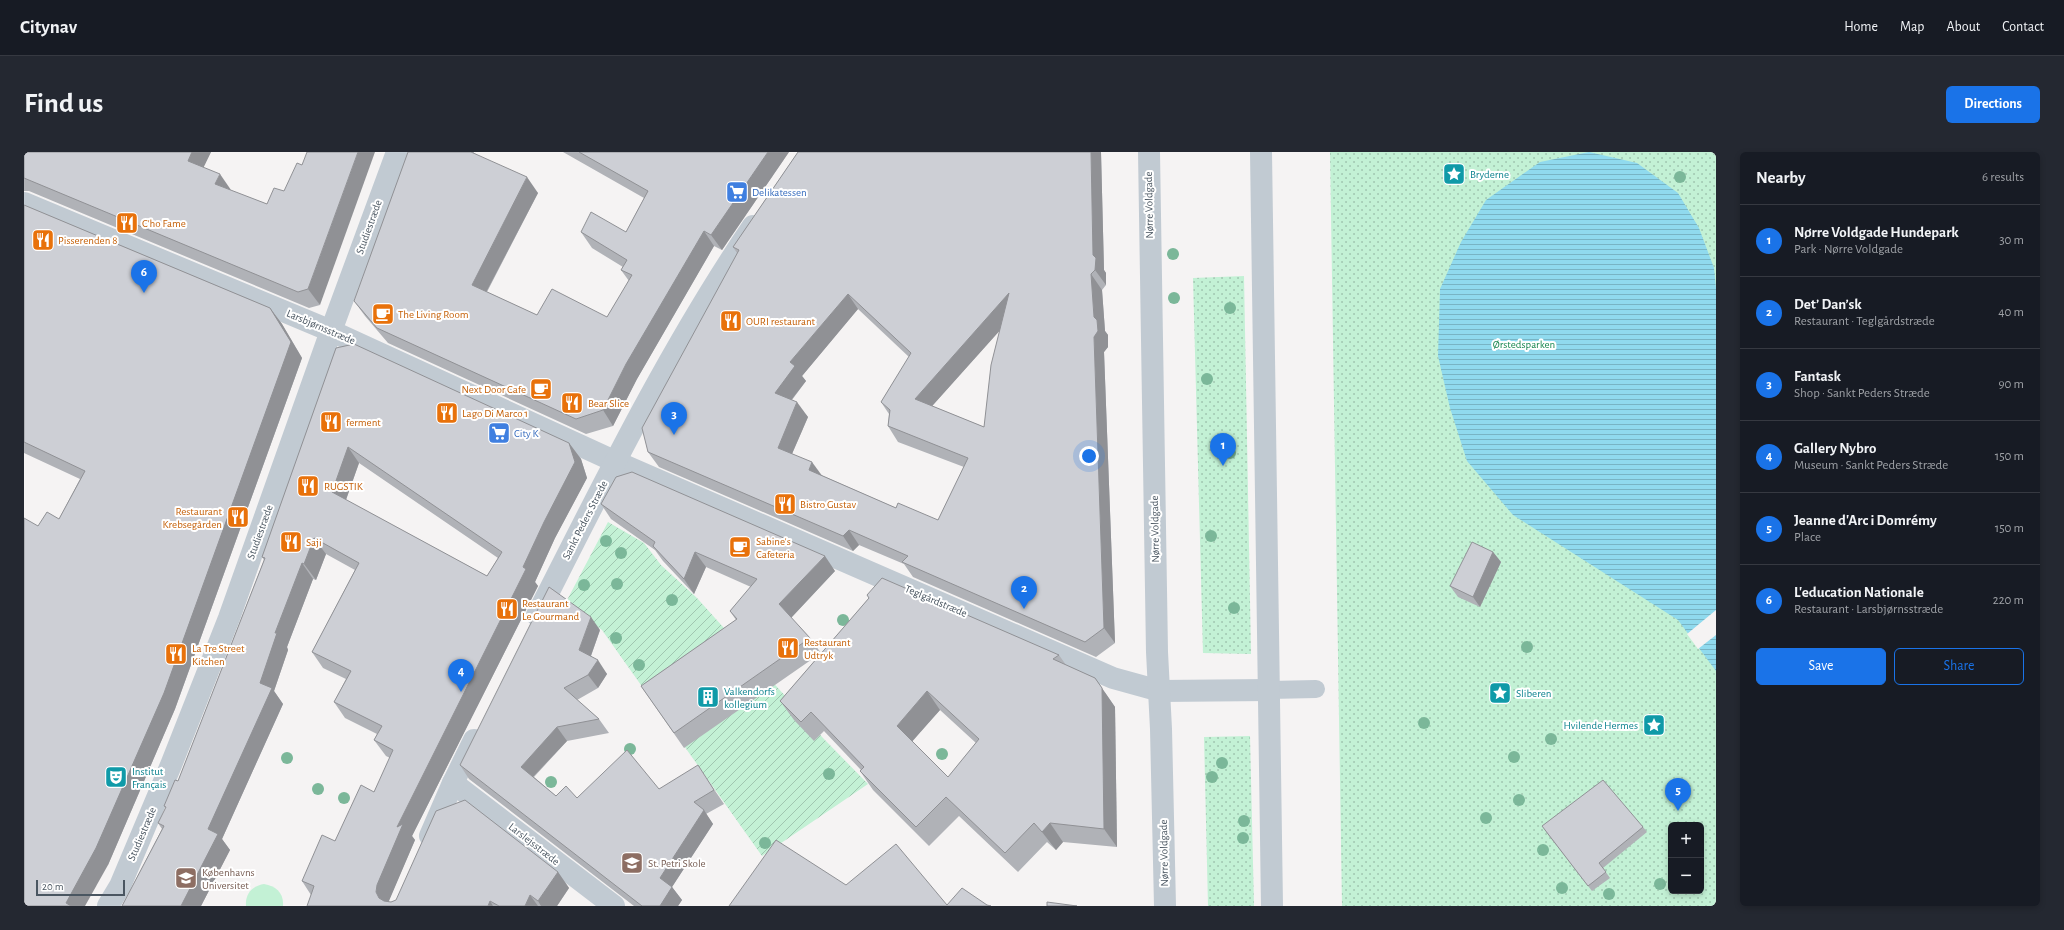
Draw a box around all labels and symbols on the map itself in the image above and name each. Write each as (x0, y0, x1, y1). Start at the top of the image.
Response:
place icon: Bryderne (1441, 161, 1467, 187)
place label: Bryderne (1470, 169, 1509, 180)
street label: Nørre Voldgade (1143, 171, 1155, 239)
supermarket icon: Delikatessen (724, 179, 750, 205)
place label: Delikatessen (752, 187, 807, 198)
street label: Studiestræde (354, 198, 384, 256)
restaurant icon: C'ho Fame (114, 210, 140, 236)
place label: C'ho Fame (142, 218, 186, 229)
restaurant icon: Pisserenden 8 (30, 227, 56, 253)
place label: Pisserenden 8 (58, 235, 117, 246)
pin: 6 (131, 260, 157, 293)
cafe icon: The Living Room (370, 301, 396, 327)
street label: Larsbjørnsstræde (285, 308, 357, 346)
restaurant icon: OURI restaurant (718, 308, 744, 334)
place label: The Living Room (398, 309, 469, 320)
place label: OURI restaurant (746, 316, 816, 327)
park label: Ørstedsparken (1493, 339, 1555, 350)
cafe icon: Next Door Cafe (528, 376, 554, 402)
place label: Next Door Cafe (461, 384, 526, 395)
restaurant icon: Bear Slice (559, 390, 585, 416)
place label: Bear Slice (588, 398, 629, 409)
restaurant icon: Lago Di Marco 1 (434, 400, 460, 426)
pin: 3 (661, 402, 687, 435)
place label: Lago Di Marco 1 (462, 408, 528, 419)
restaurant icon: ferment (318, 409, 344, 435)
place label: ferment (346, 417, 381, 428)
supermarket icon: City K (486, 420, 512, 446)
place label: City K (514, 428, 539, 439)
pin: 1 (1210, 433, 1236, 466)
your location (1079, 446, 1099, 466)
restaurant icon: RUGSTIK (295, 473, 321, 499)
street label: Sankt Peders Stræde (560, 479, 610, 561)
place label: RUGSTIK (324, 481, 364, 492)
restaurant icon: Bistro Gustav (772, 491, 798, 517)
street label: Nørre Voldgade (1149, 495, 1161, 563)
place label: Bistro Gustav (800, 499, 856, 510)
street label: Studiestræde (245, 503, 275, 561)
restaurant icon: Restaurant Krebsegården (225, 504, 251, 530)
place label: Restaurant Krebsegården (163, 506, 222, 530)
restaurant icon: Saji (278, 529, 304, 555)
cafe icon: Sabine's Cafeteria (727, 534, 753, 560)
place label: Sabine's Cafeteria (756, 536, 795, 560)
place label: Saji (306, 537, 322, 548)
pin: 2 (1011, 576, 1037, 609)
street label: Teglgårdstræde (903, 583, 969, 619)
restaurant icon: Restaurant Le Gourmand (494, 596, 520, 622)
place label: Restaurant Le Gourmand (522, 598, 580, 622)
restaurant icon: Restaurant Udtryk (775, 635, 801, 661)
place label: Restaurant Udtryk (804, 637, 851, 661)
restaurant icon: La Tre Street Kitchen (163, 641, 189, 667)
place label: La Tre Street Kitchen (192, 643, 245, 667)
pin: 4 (448, 659, 474, 692)
place icon: Sliberen (1487, 680, 1513, 706)
building icon: Valkendorfs kollegium (695, 684, 721, 710)
place label: Valkendorfs kollegium (724, 686, 775, 710)
place label: Sliberen (1516, 688, 1551, 699)
place icon: Hvilende Hermes (1641, 712, 1667, 738)
place label: Hvilende Hermes (1564, 720, 1638, 731)
theatre icon: Institut Français (103, 764, 129, 790)
place label: Institut Français (132, 766, 166, 790)
pin: 5 (1665, 778, 1691, 811)
street label: Studiestræde (126, 806, 158, 862)
street label: Nørre Voldgade (1158, 819, 1170, 887)
street label: Larslejsstræde (506, 821, 562, 867)
school or university icon: St. Petri Skole (619, 850, 645, 876)
place label: St. Petri Skole (648, 858, 706, 869)
school or university icon: Københavns Universitet (173, 865, 199, 891)
place label: Københavns Universitet (202, 867, 255, 891)
scale bar (36, 878, 125, 897)

